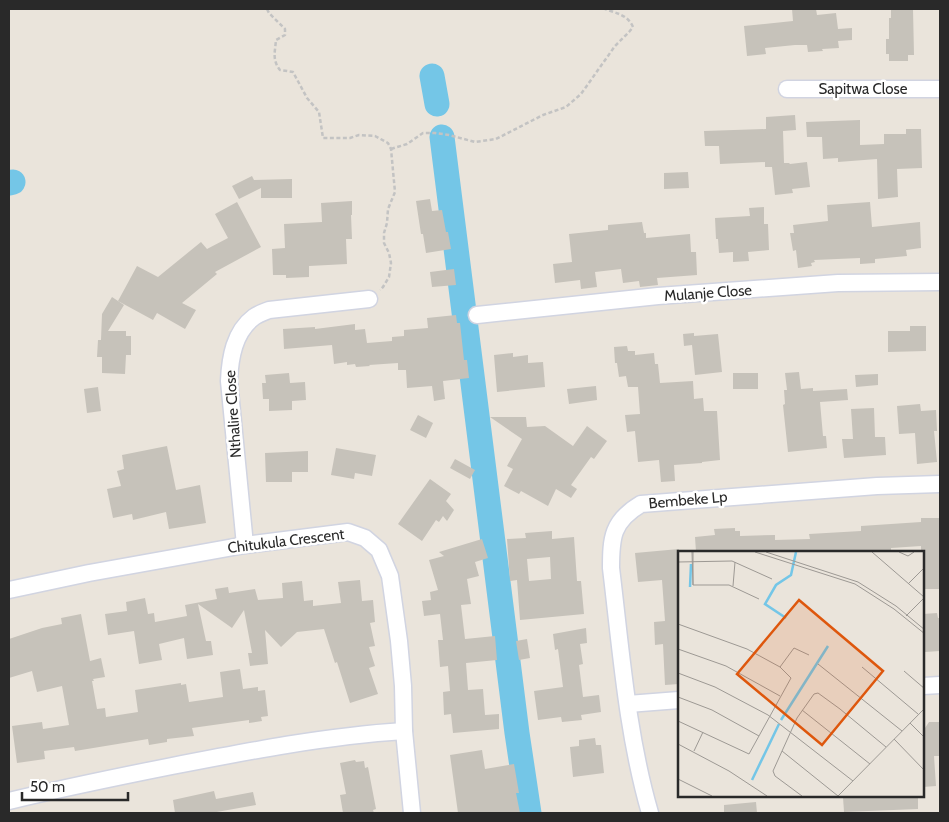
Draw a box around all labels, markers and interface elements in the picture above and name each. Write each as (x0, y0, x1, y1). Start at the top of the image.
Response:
street label: Sapitwa Close (819, 80, 908, 98)
street label: Mulanje Close (663, 281, 753, 305)
street label: Nthalire Close (221, 369, 245, 459)
street label: Bembeke Lp (648, 488, 728, 512)
street label: Chitukula Crescent (227, 525, 345, 557)
inset map (678, 551, 924, 797)
scale bar (22, 770, 129, 802)
text: 50 m (30, 778, 65, 796)

